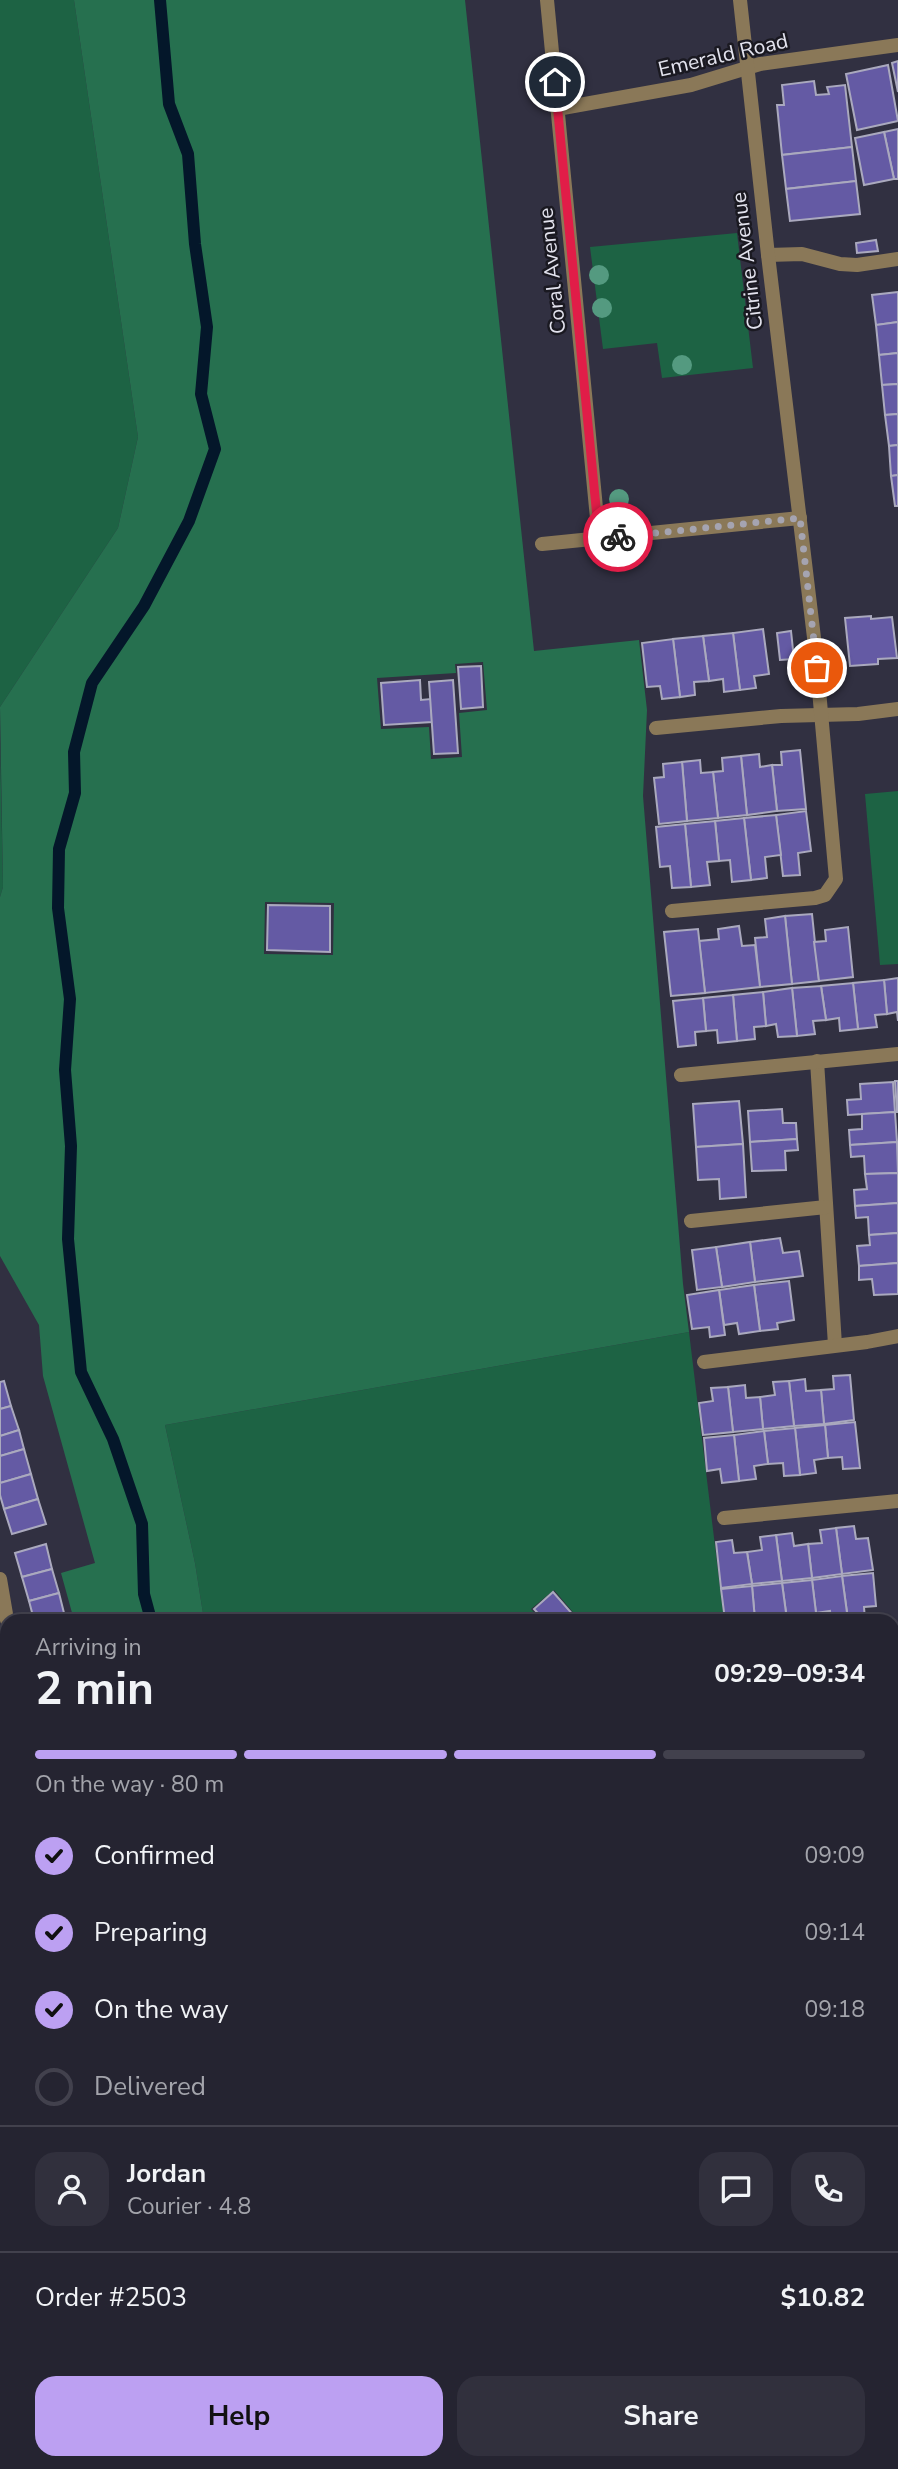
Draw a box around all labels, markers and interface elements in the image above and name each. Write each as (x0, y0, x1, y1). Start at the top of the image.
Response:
street label: Emerald Road (655, 26, 791, 84)
pin (525, 52, 585, 112)
icon: home (536, 63, 574, 101)
street label: Citrine Avenue (725, 190, 769, 332)
street label: Coral Avenue (531, 207, 573, 335)
courier (583, 502, 653, 572)
icon: bike (599, 518, 637, 556)
pin (787, 638, 847, 698)
icon: bag (798, 649, 836, 687)
text: Arriving in (35, 1632, 142, 1663)
text: 09:29–09:34 (714, 1656, 865, 1691)
text: 2 min (35, 1657, 154, 1720)
text: On the way · 80 m (35, 1769, 224, 1800)
icon: check (35, 1837, 73, 1875)
text: Confirmed (94, 1838, 215, 1873)
text: 09:09 (805, 1840, 865, 1871)
icon: check (35, 1914, 73, 1952)
text: Preparing (94, 1915, 207, 1950)
text: 09:14 (805, 1917, 865, 1948)
icon: check (35, 1991, 73, 2029)
text: On the way (94, 1992, 228, 2027)
text: 09:18 (805, 1994, 865, 2025)
text: Delivered (94, 2069, 206, 2104)
button: person (35, 2152, 109, 2226)
button: chat (699, 2152, 773, 2226)
button: phone (791, 2152, 865, 2226)
text: Jordan (127, 2156, 206, 2191)
text: Courier · 4.8 (127, 2191, 251, 2222)
text: Order #2503 (35, 2280, 187, 2315)
text: $10.82 (781, 2280, 865, 2315)
button: Help (35, 2376, 443, 2456)
button: Share (457, 2376, 865, 2456)

